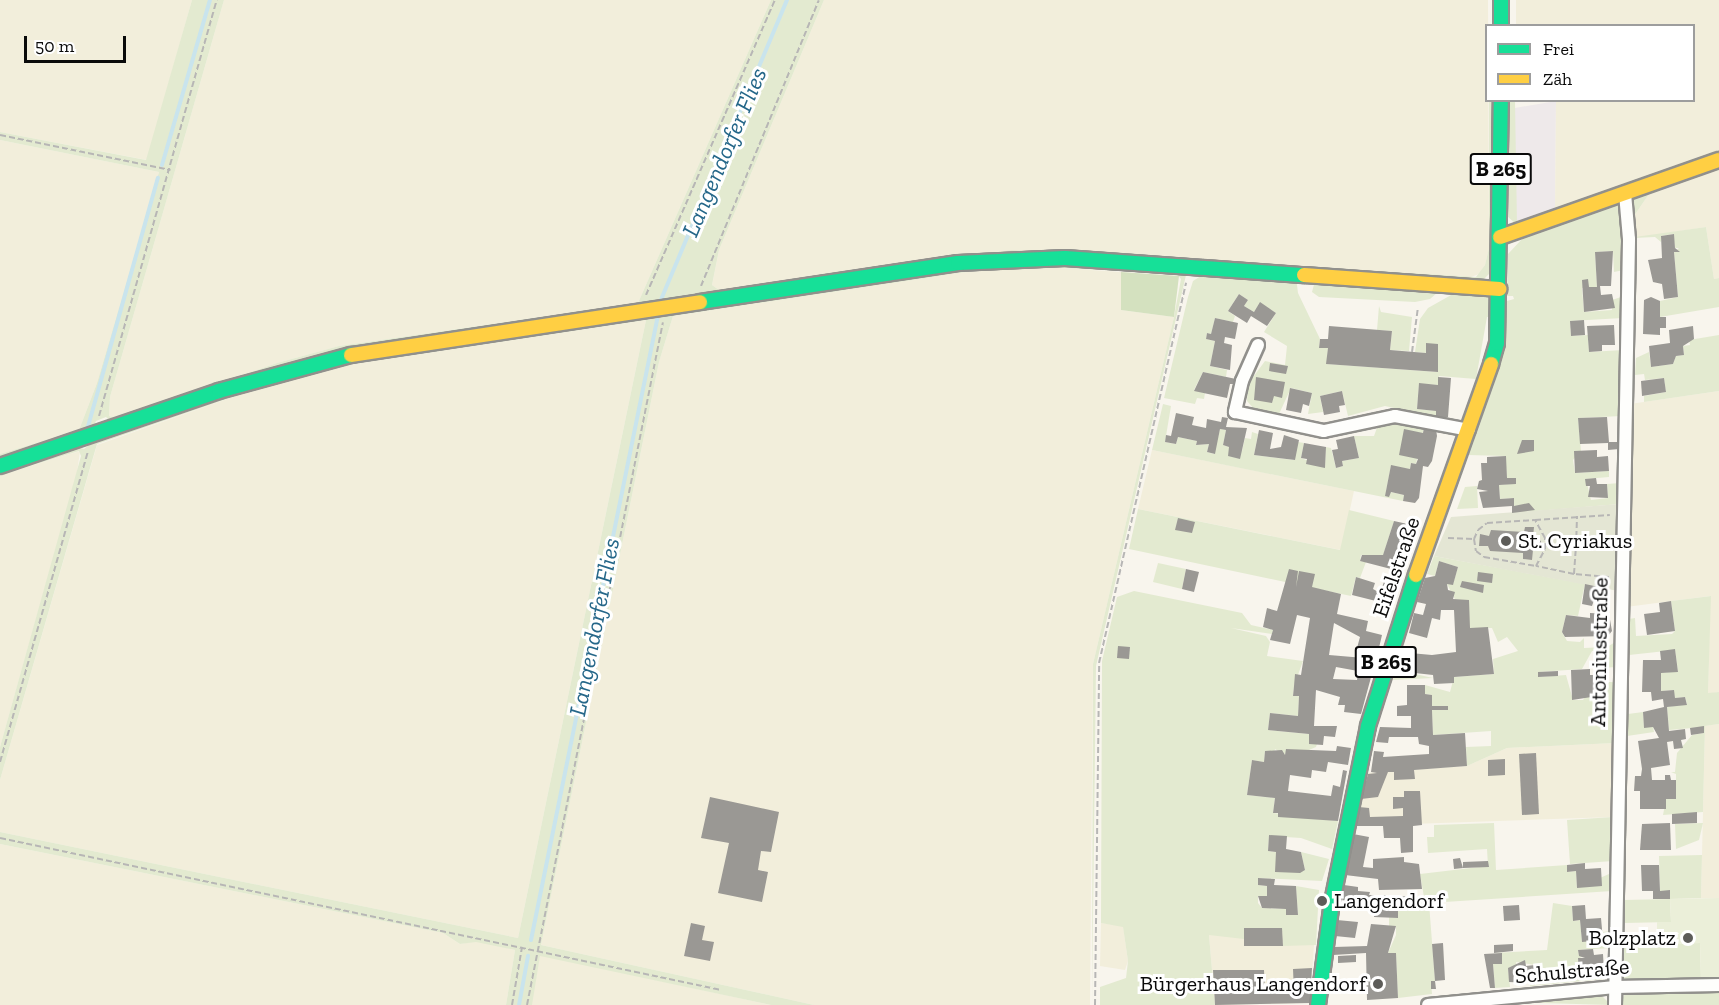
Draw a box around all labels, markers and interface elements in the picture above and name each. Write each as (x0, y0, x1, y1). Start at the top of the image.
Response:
scale bar (27, 24, 129, 62)
legend (1485, 24, 1695, 102)
text: 50 m (35, 35, 74, 57)
text: Frei (1543, 38, 1574, 60)
water label: Langendorfer Flies (675, 63, 773, 241)
text: Zäh (1543, 68, 1572, 90)
road number: B 265 (1470, 151, 1532, 187)
street label: Eifelstraße (1367, 513, 1425, 621)
place label: St. Cyriakus (1518, 528, 1632, 554)
marker: St. Cyriakus (1499, 534, 1513, 548)
water label: Langendorfer Flies (563, 535, 625, 719)
street label: Antoniusstraße (1584, 577, 1614, 727)
road number: B 265 (1354, 644, 1418, 680)
place label: Langendorf (1334, 888, 1444, 914)
marker: Langendorf (1315, 894, 1329, 908)
place label: Bolzplatz (1588, 925, 1676, 951)
marker: Bolzplatz (1681, 931, 1695, 945)
street label: Schulstraße (1514, 953, 1630, 989)
place label: Bürgerhaus Langendorf (1140, 971, 1366, 997)
marker: Bürgerhaus Langendorf (1371, 977, 1385, 991)

